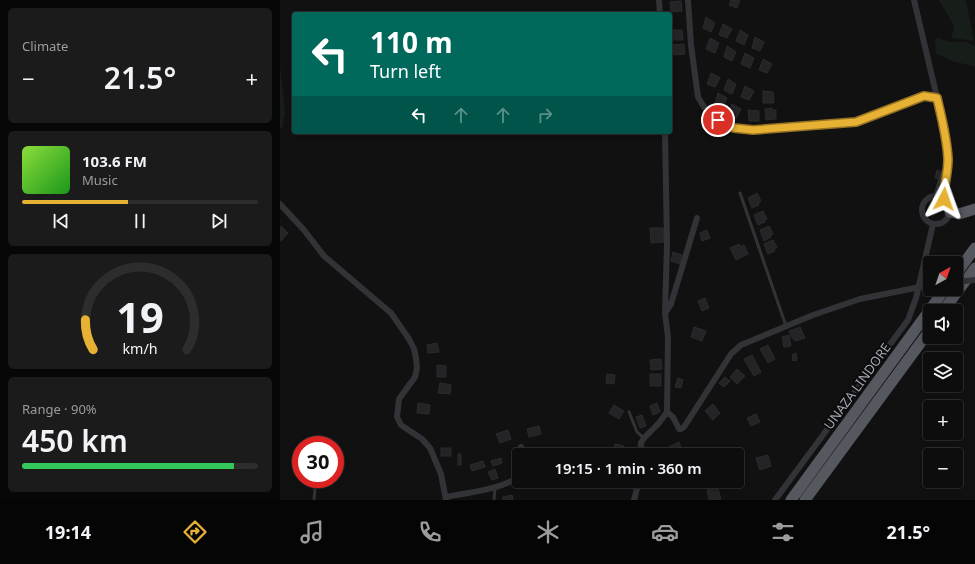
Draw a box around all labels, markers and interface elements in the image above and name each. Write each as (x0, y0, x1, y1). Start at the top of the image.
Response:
text: 110 m (370, 23, 453, 61)
icon: left (304, 28, 356, 80)
text: Climate (22, 37, 68, 55)
text: 21.5° (104, 57, 176, 98)
text: Turn left (370, 59, 441, 83)
text: − (22, 63, 35, 93)
text: + (245, 63, 258, 93)
pin (701, 103, 735, 137)
icon: left (408, 104, 430, 126)
icon: ahead (450, 104, 472, 126)
icon: ahead (492, 104, 514, 126)
icon: right (534, 104, 556, 126)
icon: arrive (707, 109, 729, 131)
text: 103.6 FM (82, 151, 147, 171)
text: Music (82, 171, 118, 189)
position arrow (923, 178, 965, 220)
icon: previous (50, 210, 72, 232)
icon: pause (129, 210, 151, 232)
icon: next (208, 210, 230, 232)
north arrow (923, 256, 963, 296)
map controls (923, 256, 963, 488)
text: 19 (116, 288, 164, 344)
button: sound (923, 304, 963, 344)
text: km/h (122, 338, 158, 357)
street label: UNAZA LINDORE (819, 339, 895, 433)
button: layers (923, 352, 963, 392)
text: Range · 90% (22, 400, 97, 418)
button: + (923, 400, 963, 440)
text: 450 km (22, 420, 128, 461)
speed limit sign: 30 (292, 436, 344, 488)
button: − (923, 448, 963, 488)
text: 19:15 · 1 min · 360 m (554, 458, 702, 478)
icon: directions (181, 518, 209, 546)
icon: music (298, 518, 326, 546)
icon: phone (416, 518, 444, 546)
icon: climate (534, 518, 562, 546)
icon: car (651, 518, 679, 546)
icon: filters (769, 518, 797, 546)
text: 19:14 (45, 520, 91, 544)
text: 21.5° (887, 520, 930, 544)

